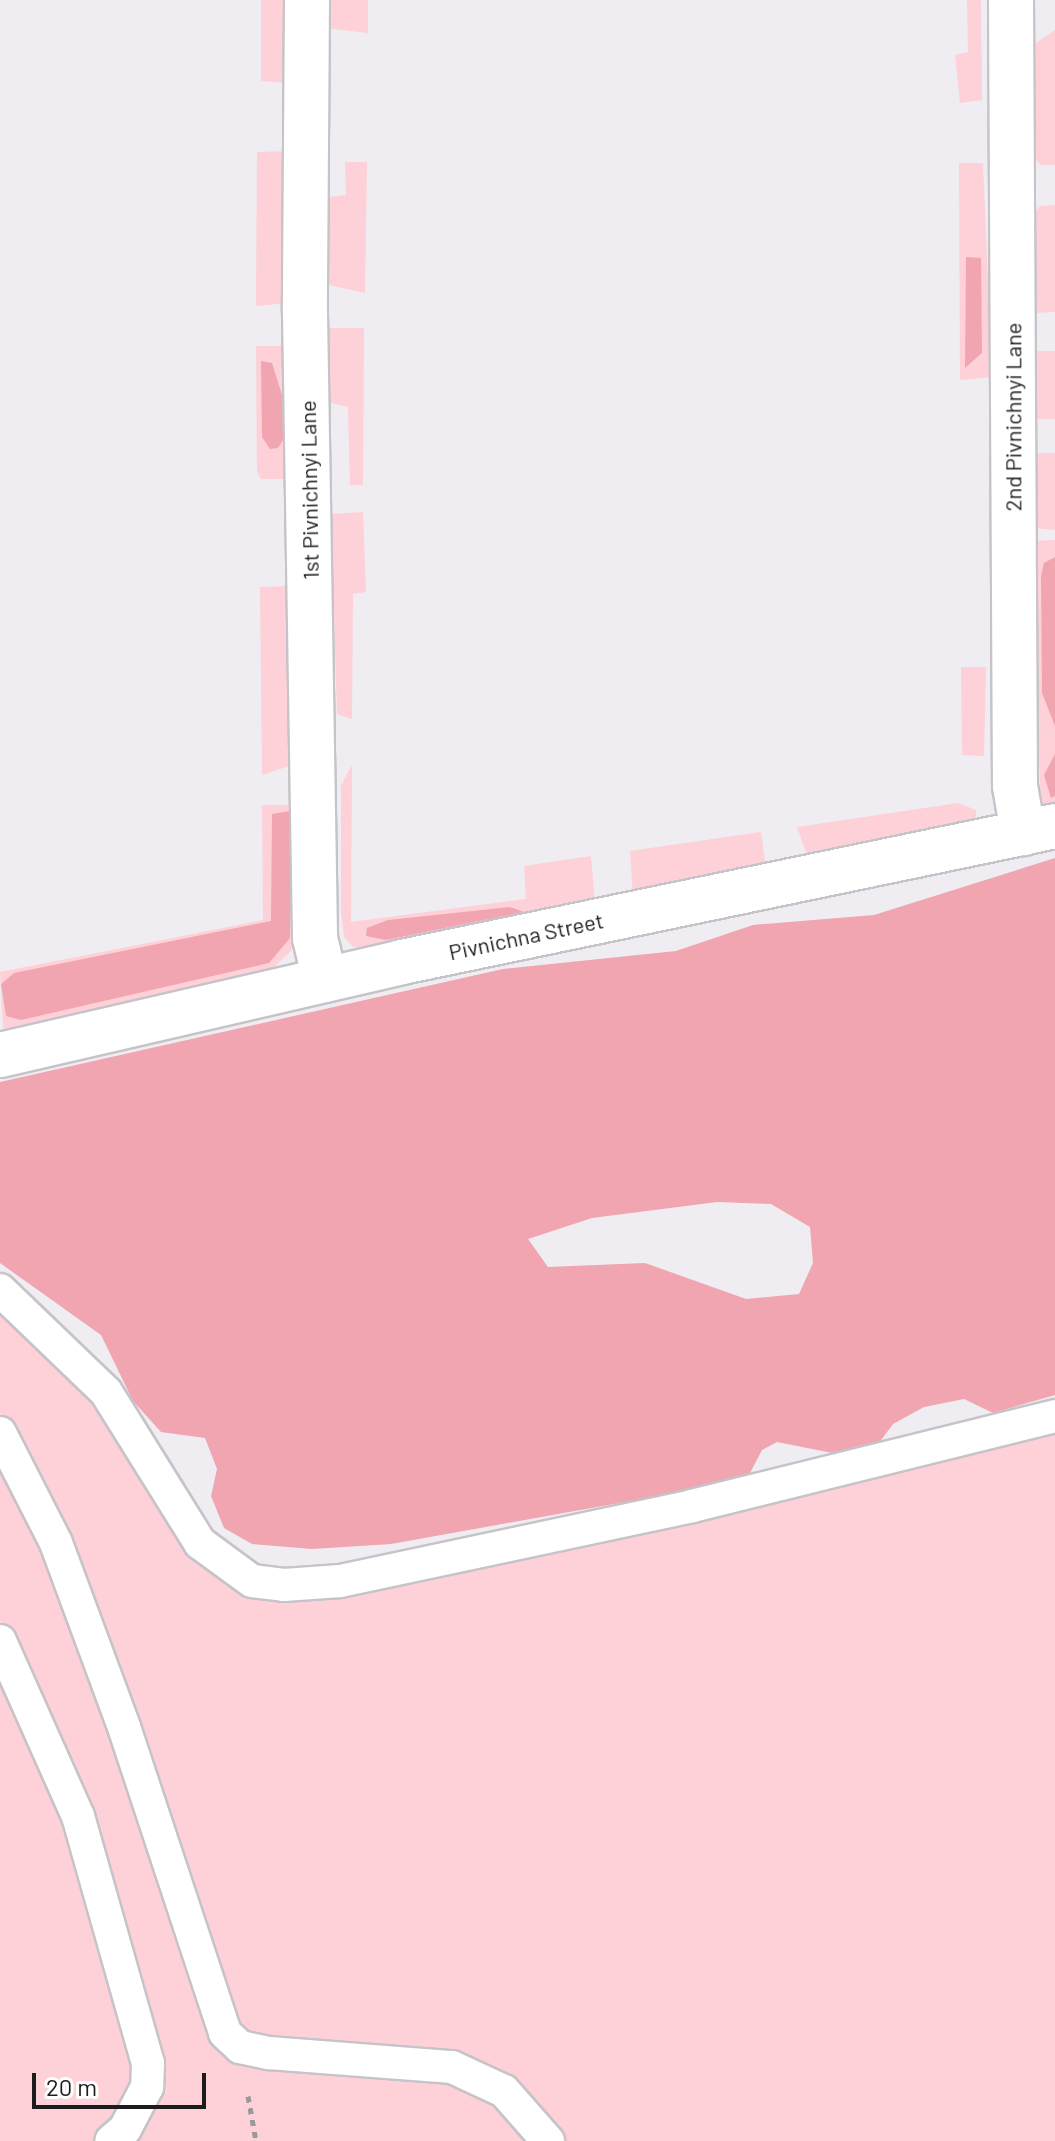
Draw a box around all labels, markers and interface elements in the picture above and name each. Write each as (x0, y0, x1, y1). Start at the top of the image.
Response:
street label: 2nd Pivnichnyi Lane (1000, 323, 1026, 511)
street label: 1st Pivnichnyi Lane (294, 400, 324, 580)
street label: Pivnichna Street (446, 907, 606, 965)
scale bar (36, 2057, 210, 2107)
text: 20 m (46, 2072, 97, 2101)

